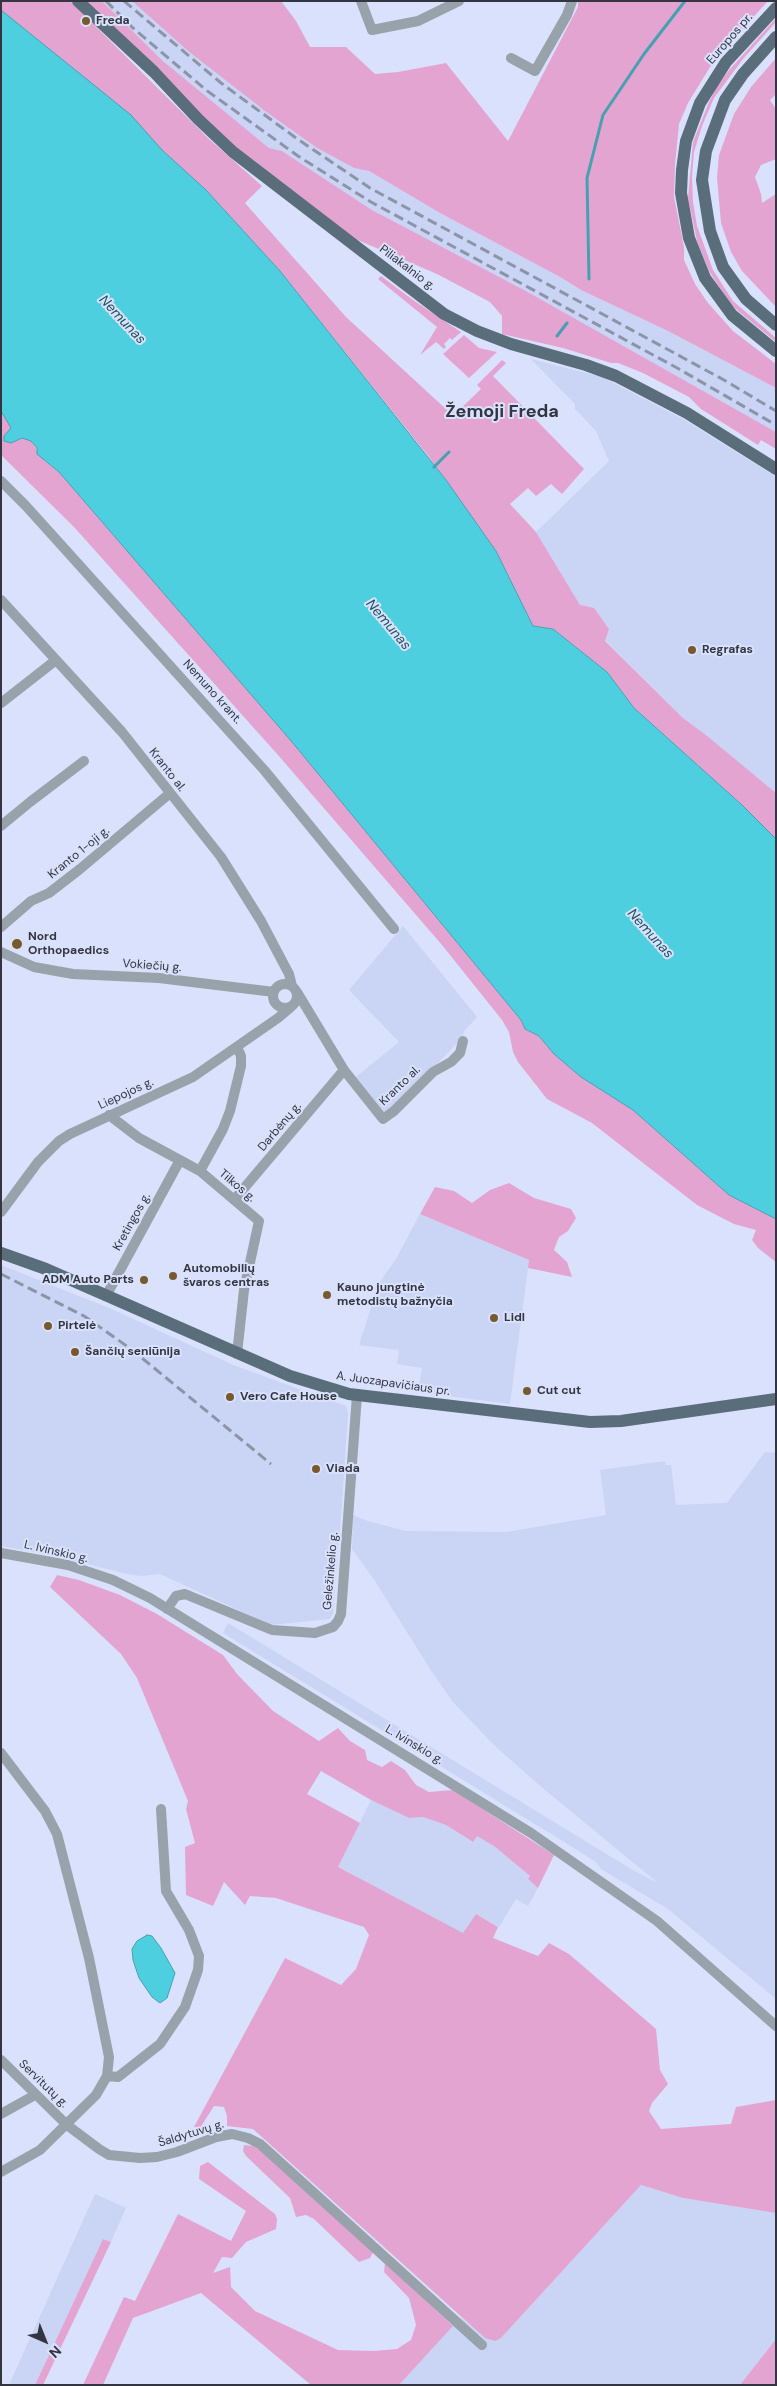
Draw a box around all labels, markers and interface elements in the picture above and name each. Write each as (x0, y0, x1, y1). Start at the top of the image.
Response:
street label: Europos pr. (704, 11, 756, 67)
place label: Freda (96, 14, 130, 28)
marker: Freda (80, 15, 92, 27)
street label: Piliakalnio g. (376, 242, 438, 294)
water label: Nemunas (95, 292, 149, 348)
district label: Žemoji Freda (445, 401, 559, 423)
water label: Nemunas (362, 596, 414, 654)
place label: Regrafas (702, 643, 753, 657)
marker: Regrafas (686, 644, 698, 656)
street label: Nemuno krant. (180, 657, 244, 727)
street label: Kranto al. (146, 745, 188, 795)
street label: Kranto 1-oji g. (45, 824, 113, 882)
water label: Nemunas (623, 906, 677, 962)
place label: Nord Orthopaedics (28, 930, 109, 958)
marker: Nord Orthopaedics (10, 937, 24, 951)
street label: Vokiečių g. (122, 957, 182, 975)
street label: Kranto al. (377, 1063, 423, 1109)
street label: Liepojos g. (96, 1075, 156, 1113)
street label: Darbėnų g. (255, 1100, 305, 1154)
street label: Tilkos g. (216, 1167, 258, 1205)
street label: Kretingos g. (110, 1190, 154, 1254)
place label: Automobilių švaros centras (183, 1262, 269, 1290)
marker: Automobilių švaros centras (167, 1270, 179, 1282)
place label: ADM Auto Parts (42, 1273, 134, 1287)
marker: ADM Auto Parts (138, 1274, 150, 1286)
place label: Kauno jungtinė metodistų bažnyčia (337, 1281, 453, 1309)
marker: Kauno jungtinė metodistų bažnyčia (321, 1289, 333, 1301)
place label: Lidl (504, 1311, 525, 1325)
marker: Lidl (488, 1312, 500, 1324)
place label: Pirtelė (58, 1319, 96, 1333)
marker: Pirtelė (42, 1320, 54, 1332)
place label: Šančių seniūnija (85, 1345, 180, 1359)
marker: Šančių seniūnija (69, 1346, 81, 1358)
street label: A. Juozapavičiaus pr. (335, 1369, 451, 1399)
place label: Cut cut (537, 1384, 581, 1398)
marker: Cut cut (521, 1385, 533, 1397)
place label: Vero Cafe House (240, 1390, 337, 1404)
marker: Vero Cafe House (224, 1391, 236, 1403)
place label: Viada (326, 1462, 360, 1476)
marker: Viada (310, 1463, 322, 1475)
street label: Geležinkelio g. (320, 1532, 342, 1610)
street label: L. Ivinskio g. (23, 1538, 89, 1566)
street label: L. Ivinskio g. (382, 1722, 446, 1768)
street label: Servitutų g. (15, 2057, 71, 2111)
street label: Šaldytuvų g. (157, 2117, 225, 2151)
north arrow (20, 2316, 70, 2366)
text: N (45, 2342, 65, 2362)

